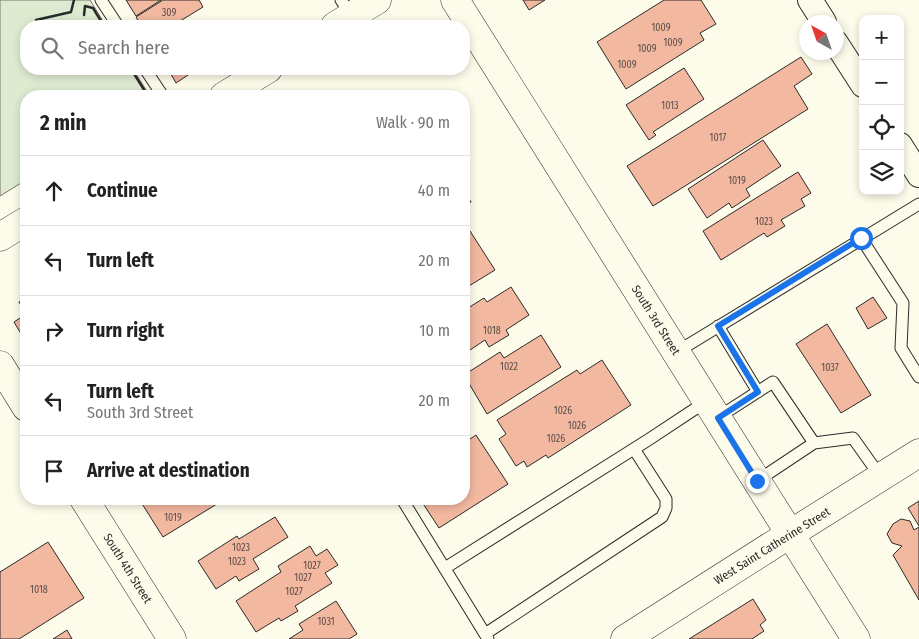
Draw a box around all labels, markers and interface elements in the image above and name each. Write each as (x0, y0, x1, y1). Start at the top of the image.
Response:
house number: 309 (162, 7, 176, 19)
north arrow (799, 15, 844, 60)
map controls (859, 15, 904, 195)
button: + (859, 15, 904, 60)
search box (20, 20, 470, 75)
house number: 1009 (651, 22, 671, 34)
icon: search (38, 34, 66, 62)
text: Search here (78, 36, 170, 59)
house number: 1009 (663, 37, 683, 49)
house number: 1009 (637, 43, 657, 55)
house number: 1009 (617, 59, 637, 71)
button: − (859, 60, 904, 105)
house number: 1013 (661, 100, 679, 112)
button: locate (859, 105, 904, 150)
text: 2 min (40, 110, 87, 136)
text: Walk · 90 m (376, 113, 450, 132)
house number: 1017 (710, 132, 726, 144)
button: layers (859, 150, 904, 195)
house number: 1019 (728, 175, 746, 187)
icon: ahead (40, 177, 68, 205)
text: Continue (87, 179, 158, 202)
text: 40 m (418, 181, 450, 200)
house number: 1023 (755, 216, 773, 228)
route start (850, 227, 873, 250)
icon: left (40, 247, 68, 275)
text: Turn left (87, 249, 154, 272)
text: 20 m (419, 251, 450, 270)
street label: South 3rd Street (629, 283, 683, 358)
icon: right (40, 317, 68, 345)
text: Turn right (87, 319, 164, 342)
text: 10 m (419, 321, 450, 340)
house number: 1018 (483, 325, 501, 337)
house number: 1022 (500, 361, 518, 373)
house number: 1037 (821, 362, 839, 374)
text: Turn left (87, 380, 154, 403)
icon: left (40, 387, 68, 415)
text: 20 m (419, 391, 450, 410)
text: South 3rd Street (87, 403, 193, 422)
house number: 1026 (554, 405, 572, 417)
house number: 1026 (568, 420, 586, 432)
house number: 1026 (547, 433, 565, 445)
icon: arrive (40, 457, 68, 485)
text: Arrive at destination (87, 459, 250, 482)
route end (746, 470, 769, 493)
street label: West Saint Catherine Street (711, 504, 833, 588)
house number: 1019 (164, 512, 182, 524)
street label: South 4th Street (100, 531, 155, 606)
house number: 1023 (232, 542, 250, 554)
house number: 1023 (228, 556, 246, 568)
house number: 1027 (303, 560, 321, 572)
house number: 1027 (294, 572, 312, 584)
house number: 1018 (30, 584, 48, 596)
house number: 1027 (285, 586, 303, 598)
house number: 1031 (317, 616, 335, 628)

